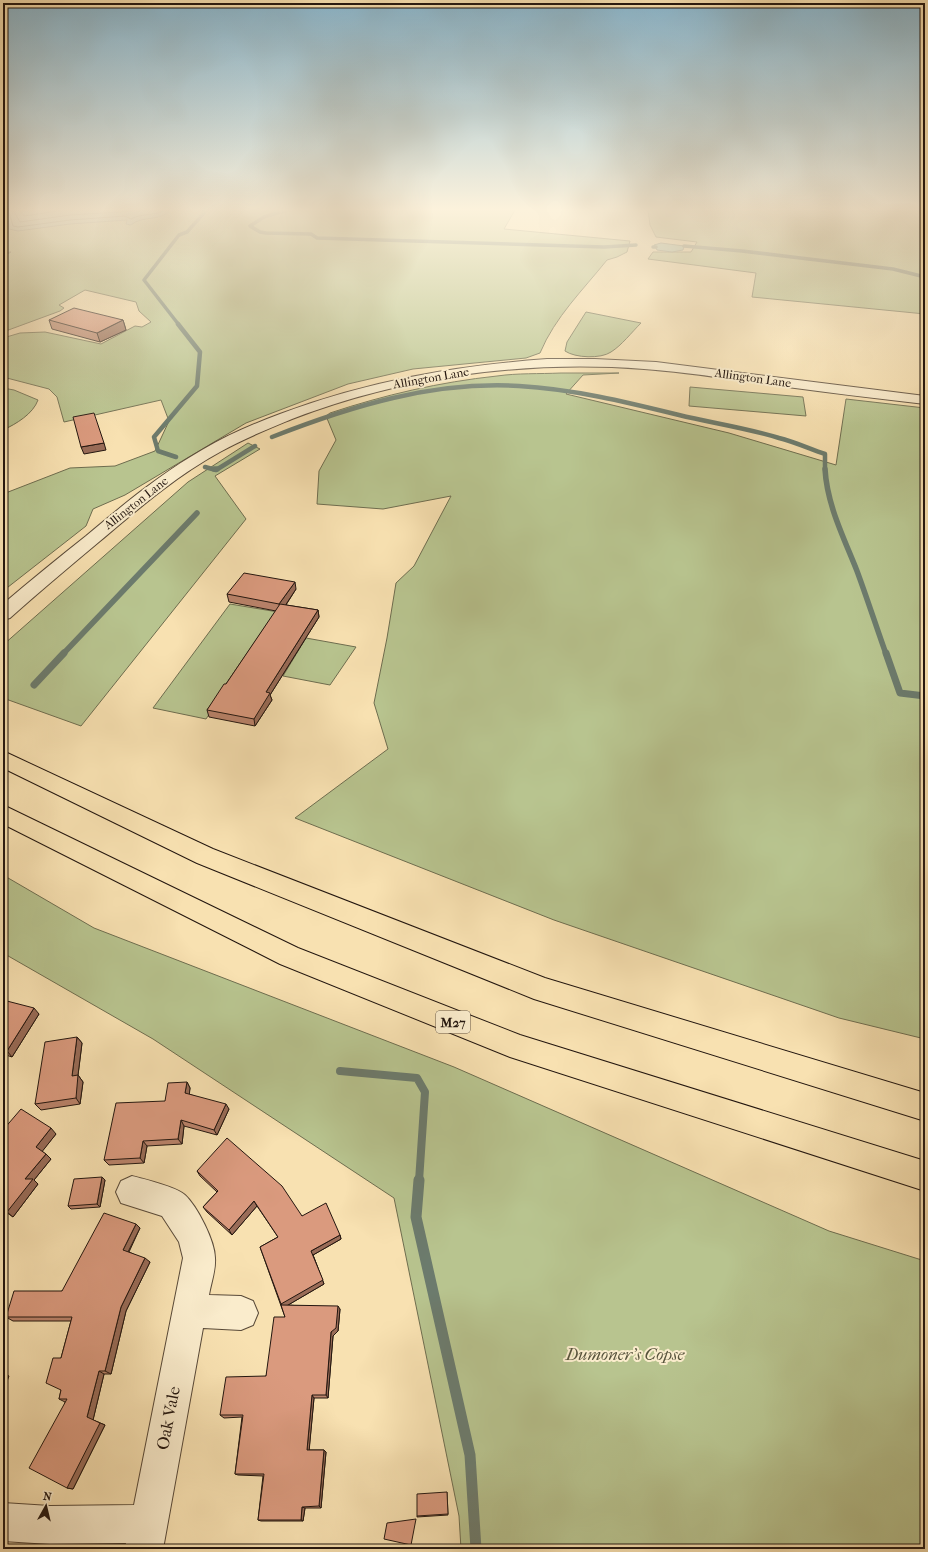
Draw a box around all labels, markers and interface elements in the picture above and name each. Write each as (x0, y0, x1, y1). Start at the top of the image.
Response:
street label: Allington Lane (391, 364, 470, 392)
street label: Allington Lane (713, 366, 792, 390)
street label: Allington Lane (101, 474, 171, 533)
road number: M27 (436, 1011, 470, 1033)
park label: Dumoner's Copse (565, 1344, 685, 1364)
street label: Oak Vale (152, 1384, 184, 1452)
north arrow (26, 1486, 66, 1526)
text: N (42, 1490, 53, 1504)

